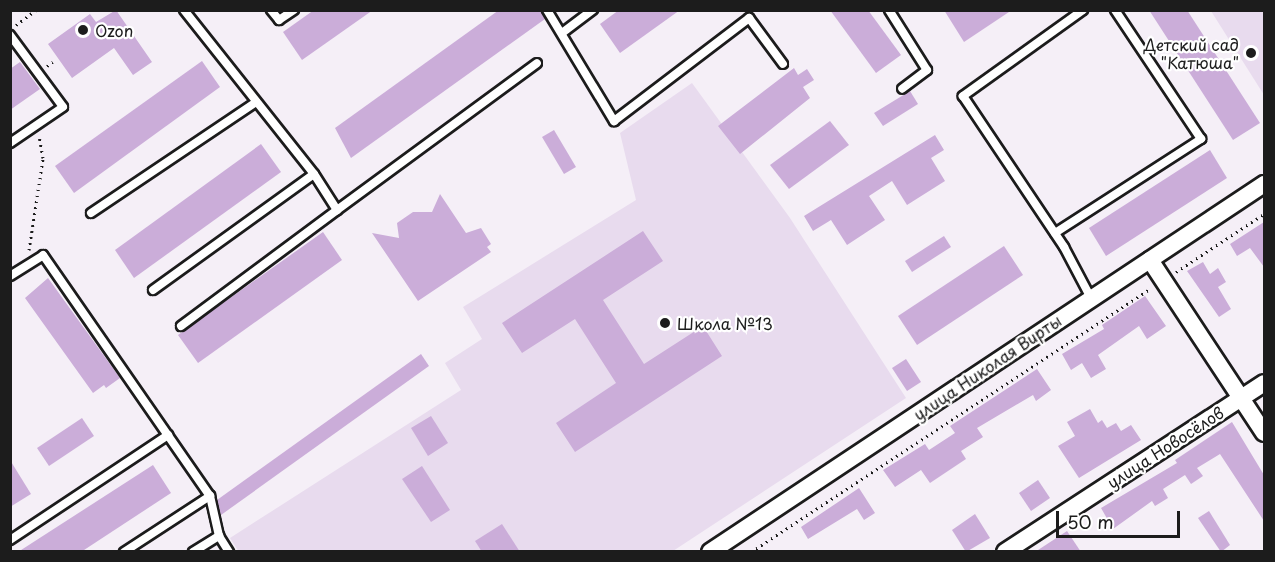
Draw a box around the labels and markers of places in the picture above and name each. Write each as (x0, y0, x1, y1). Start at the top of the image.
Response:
place label: Ozon (95, 20, 133, 40)
marker: Ozon (76, 23, 90, 37)
place label: Детский сад "Катюша" (1142, 34, 1239, 72)
marker: Детский сад "Катюша" (1244, 46, 1258, 60)
place label: Школа №13 (677, 313, 773, 333)
marker: Школа №13 (658, 316, 672, 330)

